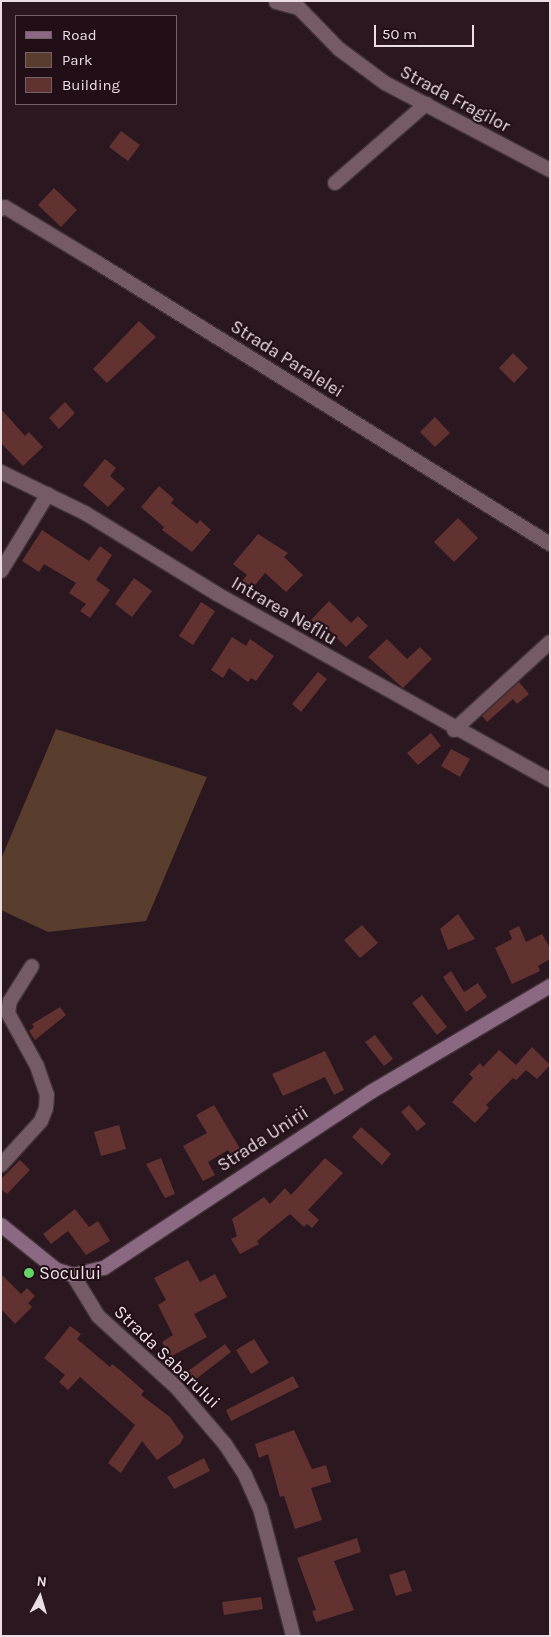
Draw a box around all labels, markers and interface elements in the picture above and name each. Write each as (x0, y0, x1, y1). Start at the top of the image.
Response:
legend (15, 15, 178, 105)
scale bar (376, 15, 476, 47)
text: 50 m (382, 25, 417, 43)
text: Road (62, 26, 97, 44)
text: Park (62, 51, 92, 69)
street label: Strada Fragilor (396, 61, 514, 137)
text: Building (62, 76, 120, 94)
street label: Strada Paralelei (227, 316, 347, 402)
street label: Intrarea Nefliu (227, 572, 341, 650)
street label: Strada Unirii (213, 1102, 313, 1176)
place label: Socului (39, 1262, 101, 1284)
marker: Socului (23, 1267, 35, 1279)
street label: Strada Sabarului (110, 1301, 224, 1413)
north arrow (15, 1572, 65, 1622)
text: N (36, 1573, 47, 1591)

